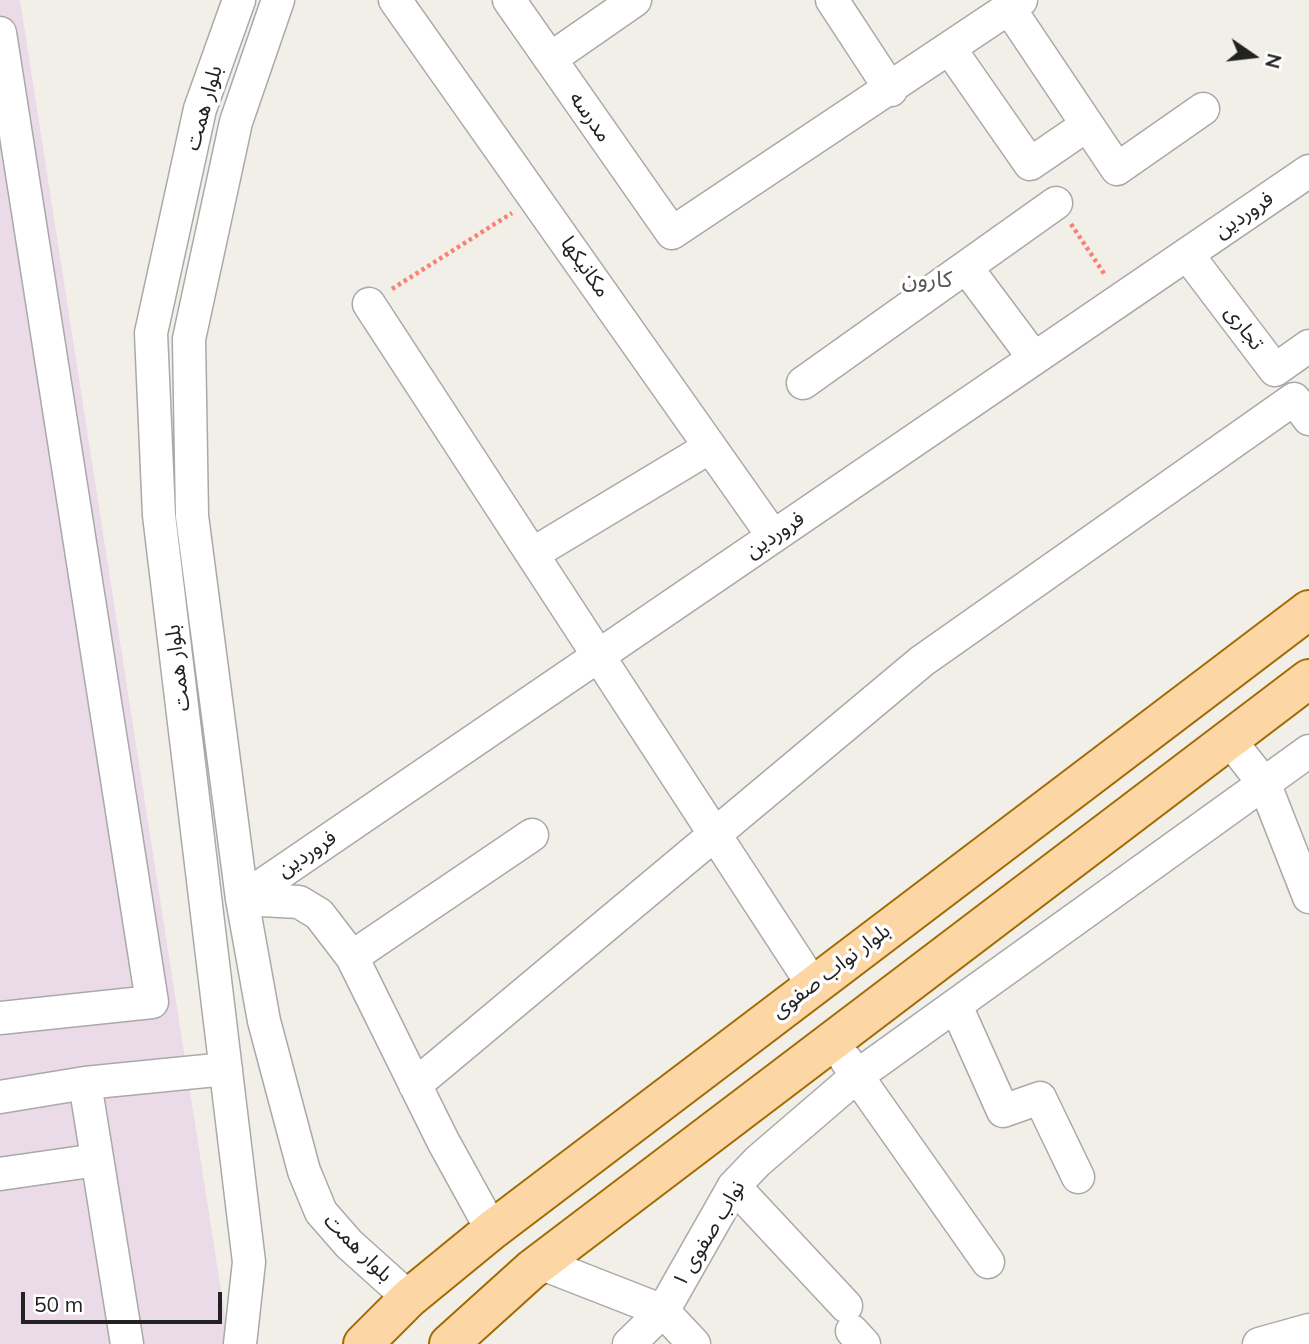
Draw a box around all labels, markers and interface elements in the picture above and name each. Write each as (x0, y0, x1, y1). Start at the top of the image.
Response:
north arrow (1218, 21, 1288, 91)
text: N (1260, 51, 1287, 71)
street label: بلوار همت (180, 63, 228, 153)
street label: مدرسه (564, 87, 616, 147)
street label: فروردین (1210, 186, 1278, 244)
street label: مکانیکها (555, 232, 615, 302)
district label: کارون (902, 266, 952, 294)
street label: تجاری (1219, 301, 1269, 355)
street label: فروردین (741, 506, 809, 564)
street label: بلوار همت (160, 623, 196, 713)
street label: فروردین (273, 825, 341, 883)
street label: بلوار نواب صفوی (767, 918, 895, 1024)
street label: نواب صفوی ۱ (667, 1176, 751, 1292)
street label: بلوار همت (318, 1208, 398, 1288)
scale bar (24, 1278, 226, 1322)
text: 50 m (34, 1291, 83, 1317)

